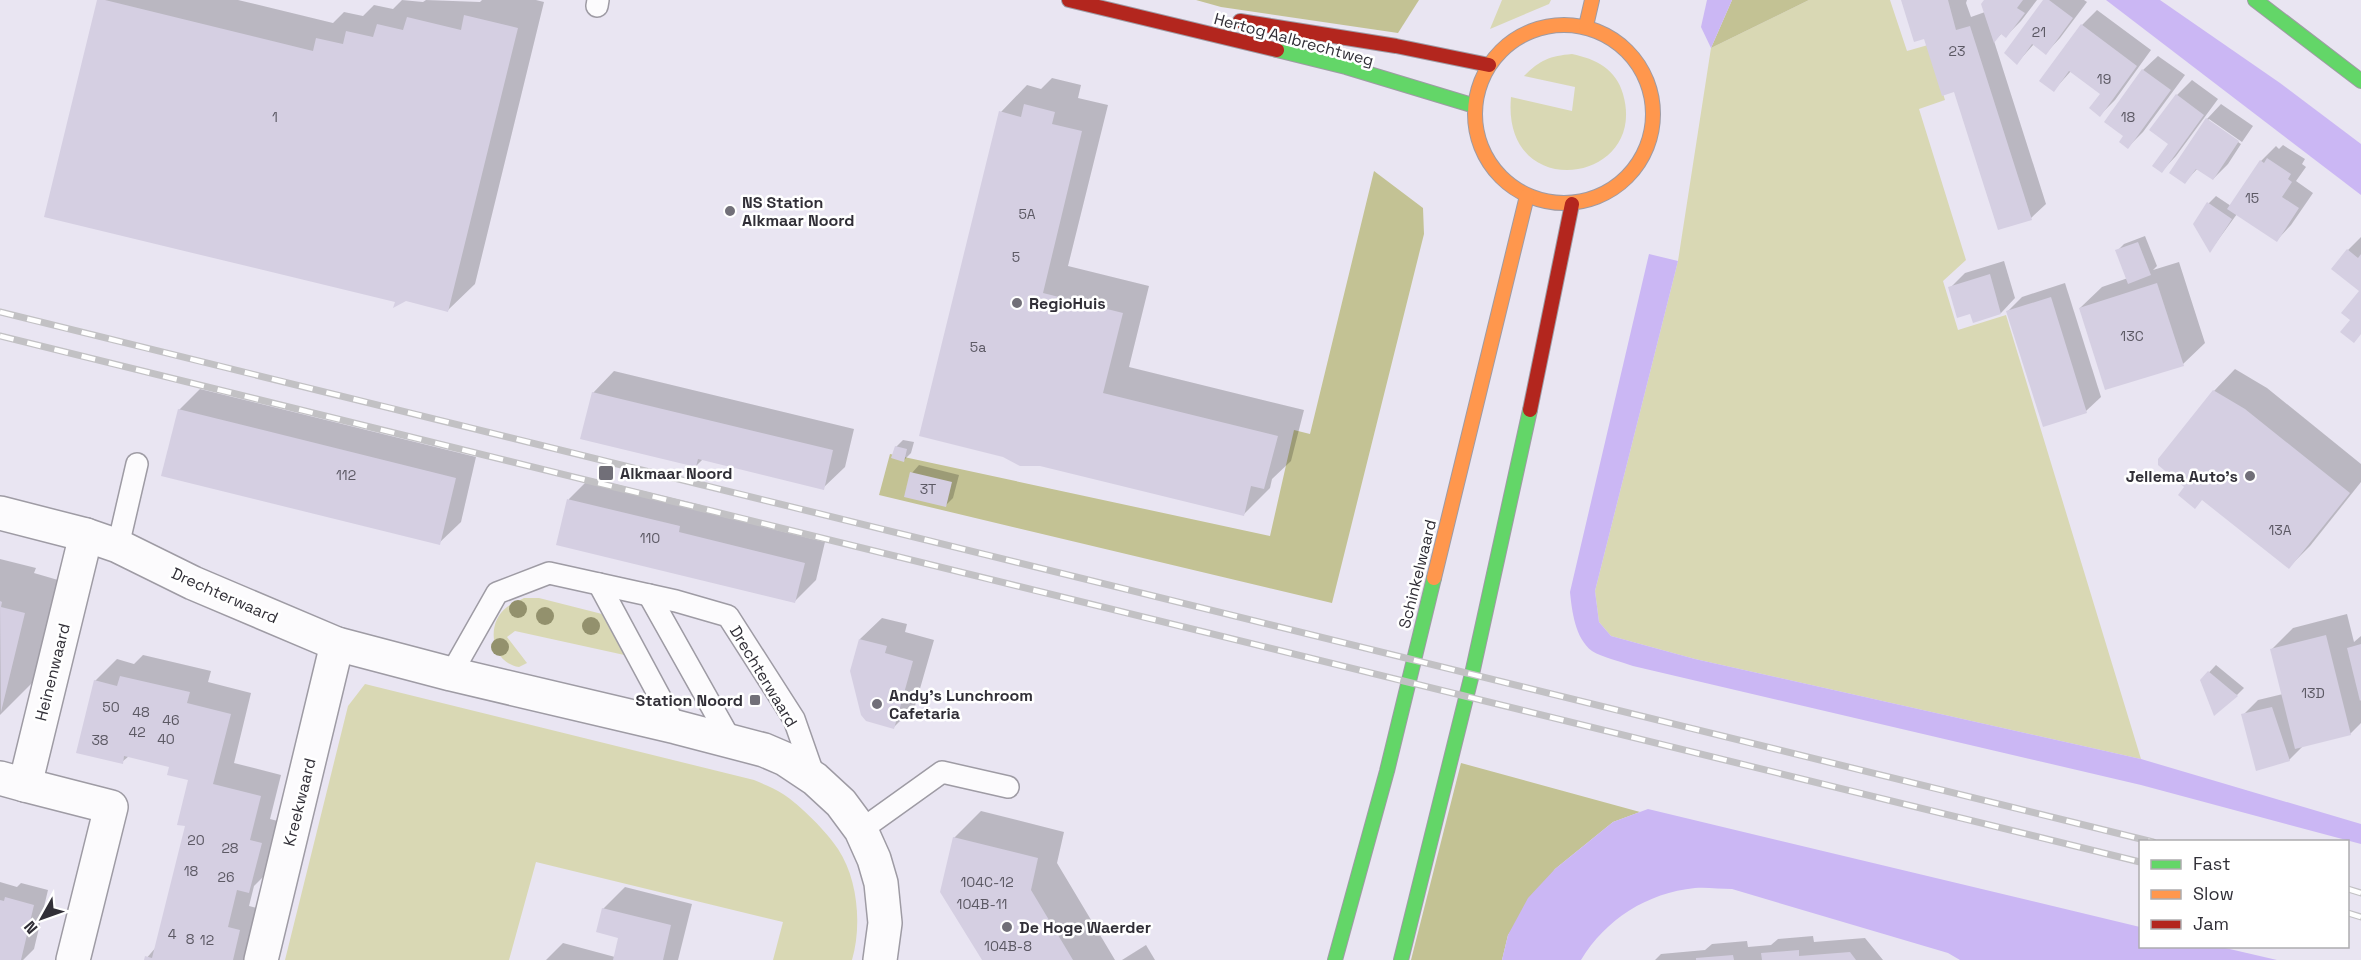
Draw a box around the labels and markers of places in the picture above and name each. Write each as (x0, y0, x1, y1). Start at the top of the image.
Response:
place label: NS Station Alkmaar Noord (742, 192, 855, 231)
marker: NS Station Alkmaar Noord (723, 204, 737, 218)
place label: RegioHuis (1029, 293, 1106, 314)
marker: RegioHuis (1010, 296, 1024, 310)
place label: Alkmaar Noord (620, 463, 733, 484)
marker: Alkmaar Noord (597, 464, 615, 482)
place label: Jellema Auto's (2126, 466, 2238, 487)
marker: Jellema Auto's (2243, 469, 2257, 483)
place label: Andy's Lunchroom Cafetaria (889, 685, 1033, 724)
place label: Station Noord (636, 690, 743, 711)
marker: Station Noord (748, 693, 762, 707)
marker: Andy's Lunchroom Cafetaria (870, 697, 884, 711)
place label: De Hoge Waerder (1019, 917, 1151, 938)
marker: De Hoge Waerder (1000, 920, 1014, 934)

